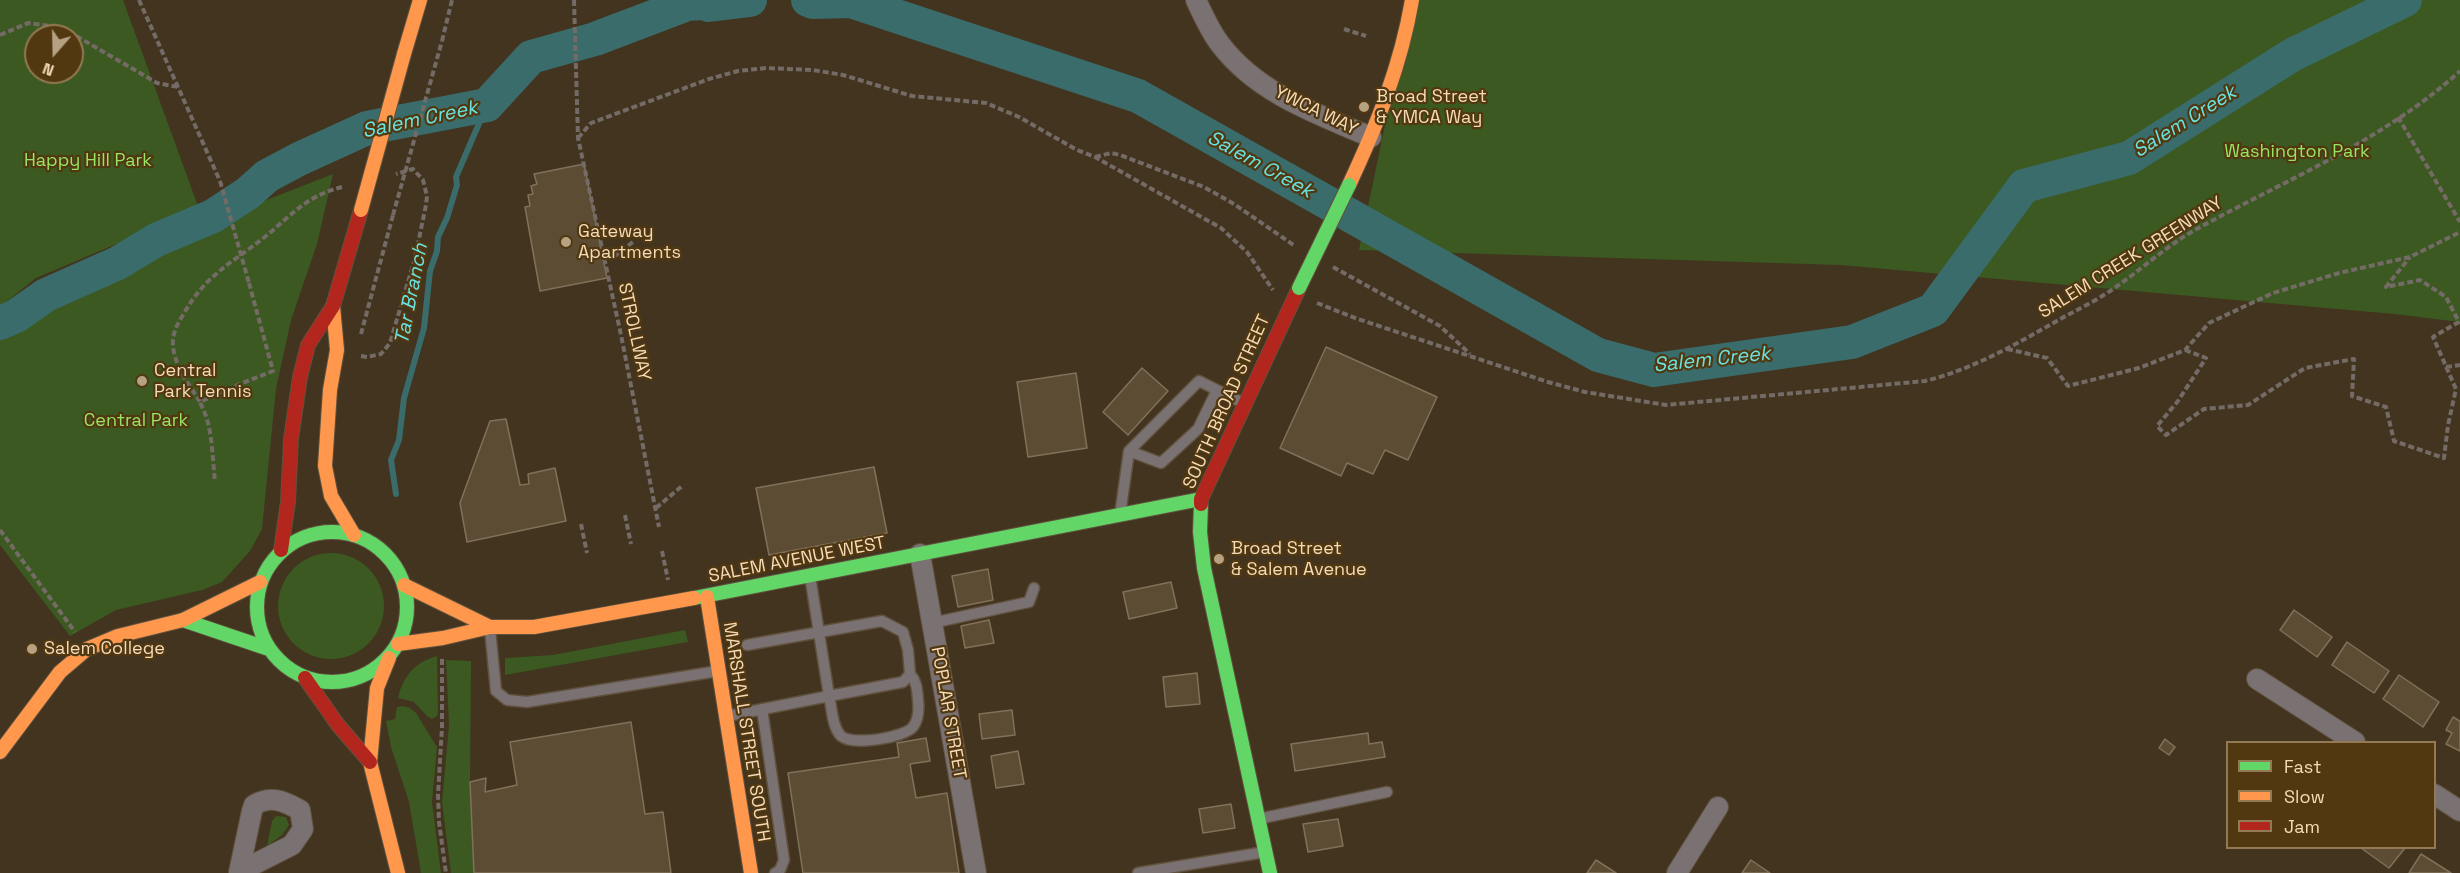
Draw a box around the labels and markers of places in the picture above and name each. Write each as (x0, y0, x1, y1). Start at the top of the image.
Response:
place label: Broad Street & YMCA Way (1376, 86, 1487, 128)
marker: Broad Street & YMCA Way (1357, 100, 1371, 114)
place label: Gateway Apartments (578, 221, 681, 264)
marker: Gateway Apartments (559, 235, 573, 249)
place label: Central Park Tennis (154, 360, 251, 403)
marker: Central Park Tennis (135, 374, 149, 388)
place label: Broad Street & Salem Avenue (1231, 538, 1367, 580)
marker: Broad Street & Salem Avenue (1212, 552, 1226, 566)
place label: Salem College (44, 638, 165, 660)
marker: Salem College (25, 642, 39, 656)

